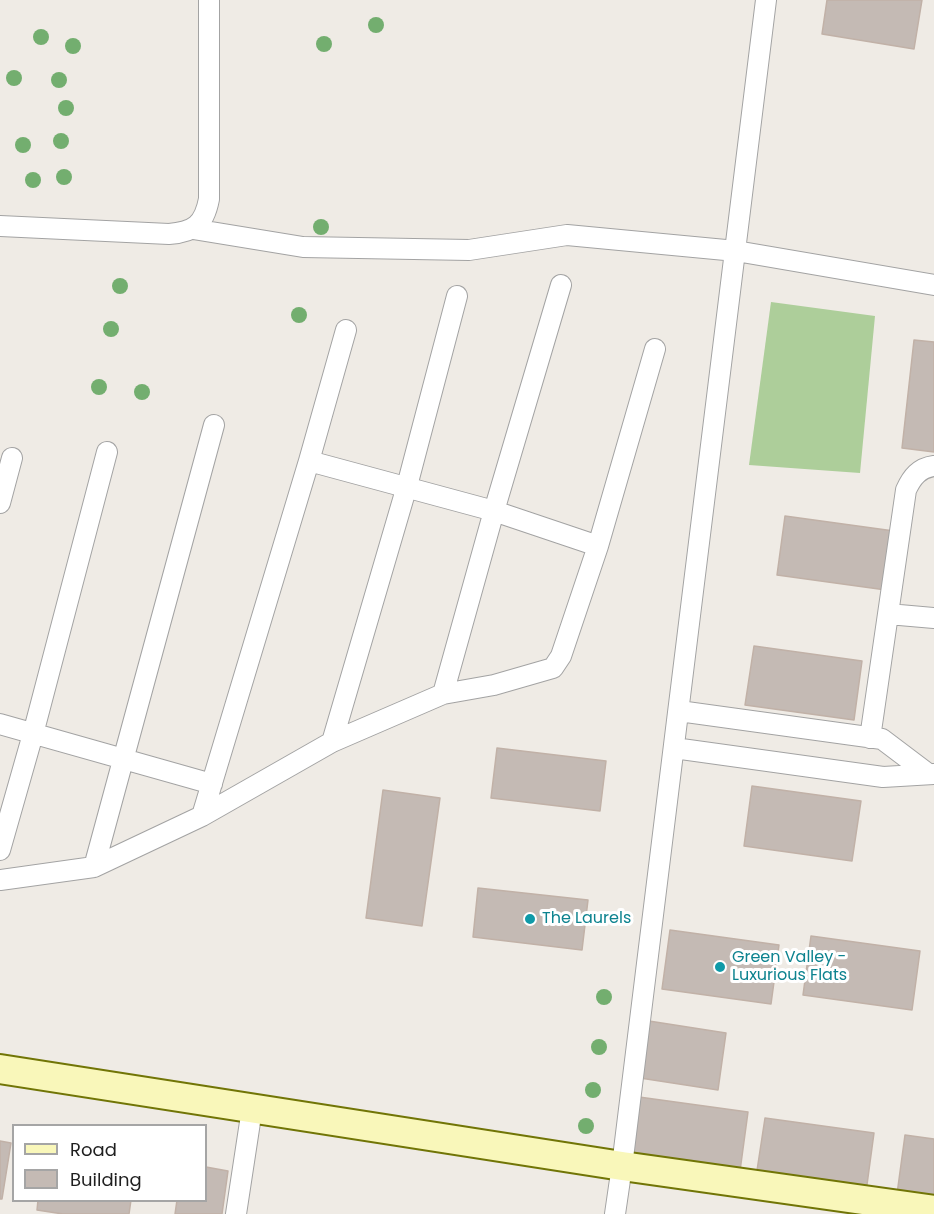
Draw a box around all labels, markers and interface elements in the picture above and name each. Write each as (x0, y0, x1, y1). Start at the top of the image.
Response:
place label: The Laurels (542, 909, 631, 929)
marker: The Laurels (523, 912, 537, 926)
place label: Green Valley - Luxurious Flats (732, 948, 847, 986)
marker: Green Valley - Luxurious Flats (713, 960, 727, 974)
legend (12, 1124, 207, 1202)
text: Road (70, 1137, 117, 1162)
text: Building (70, 1167, 142, 1192)

